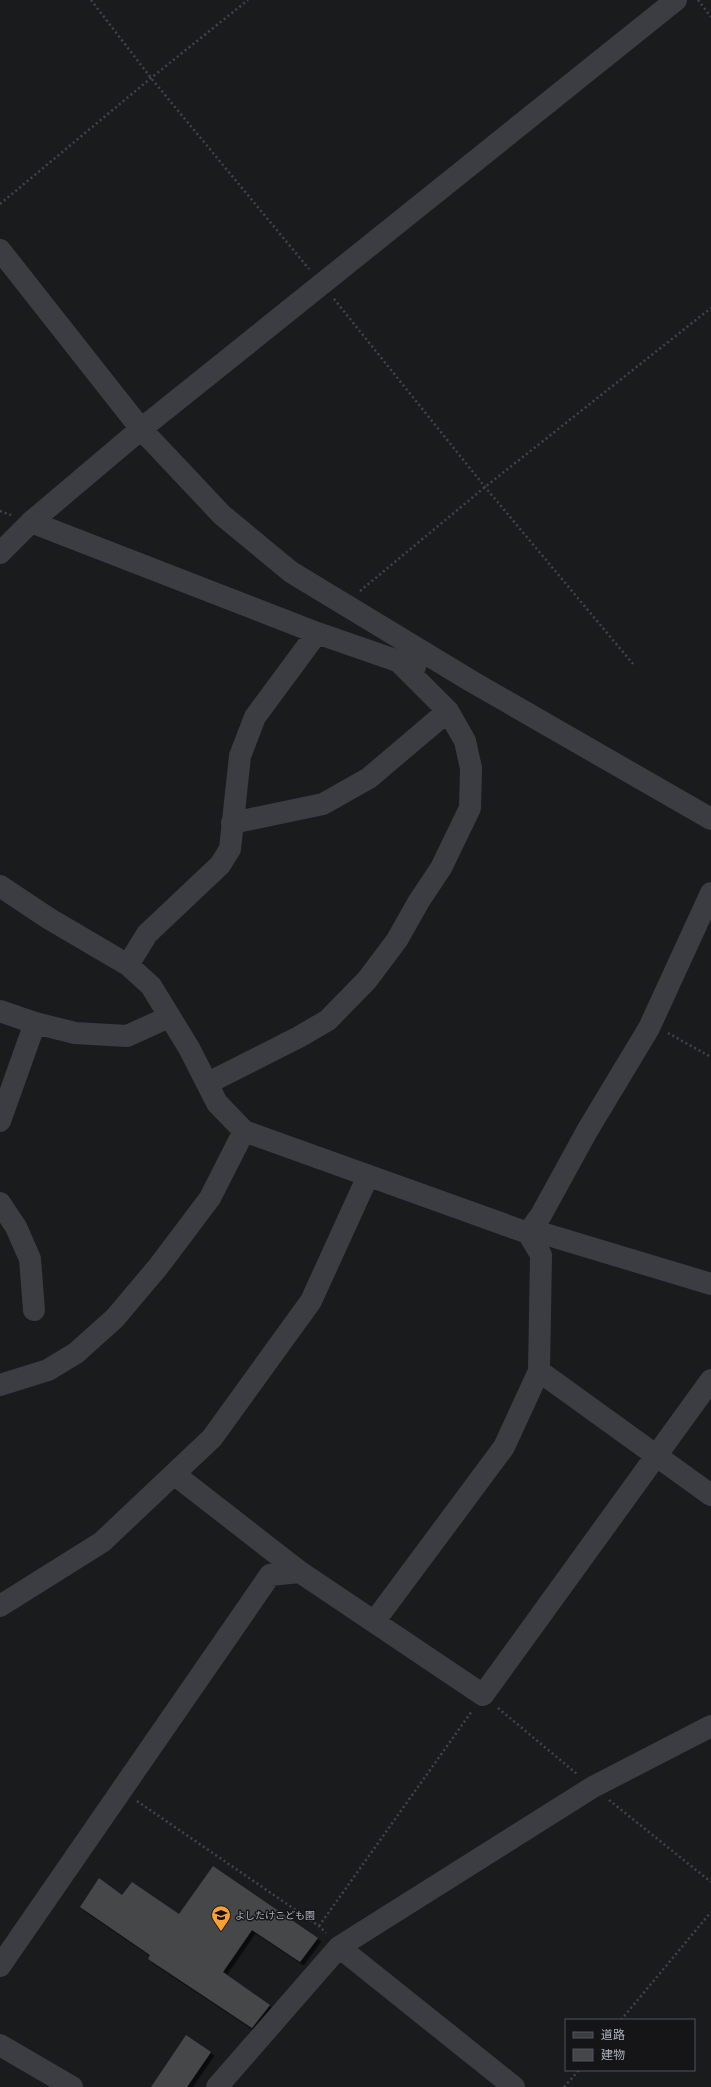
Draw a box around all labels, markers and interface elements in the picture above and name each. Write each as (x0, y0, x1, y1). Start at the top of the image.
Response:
school or university icon: よしたけこども園 (210, 1904, 232, 1932)
place label: よしたけこども園 (235, 1909, 315, 1922)
legend (565, 2019, 695, 2071)
text: 道路 (601, 2027, 625, 2042)
text: 建物 (601, 2047, 625, 2062)

